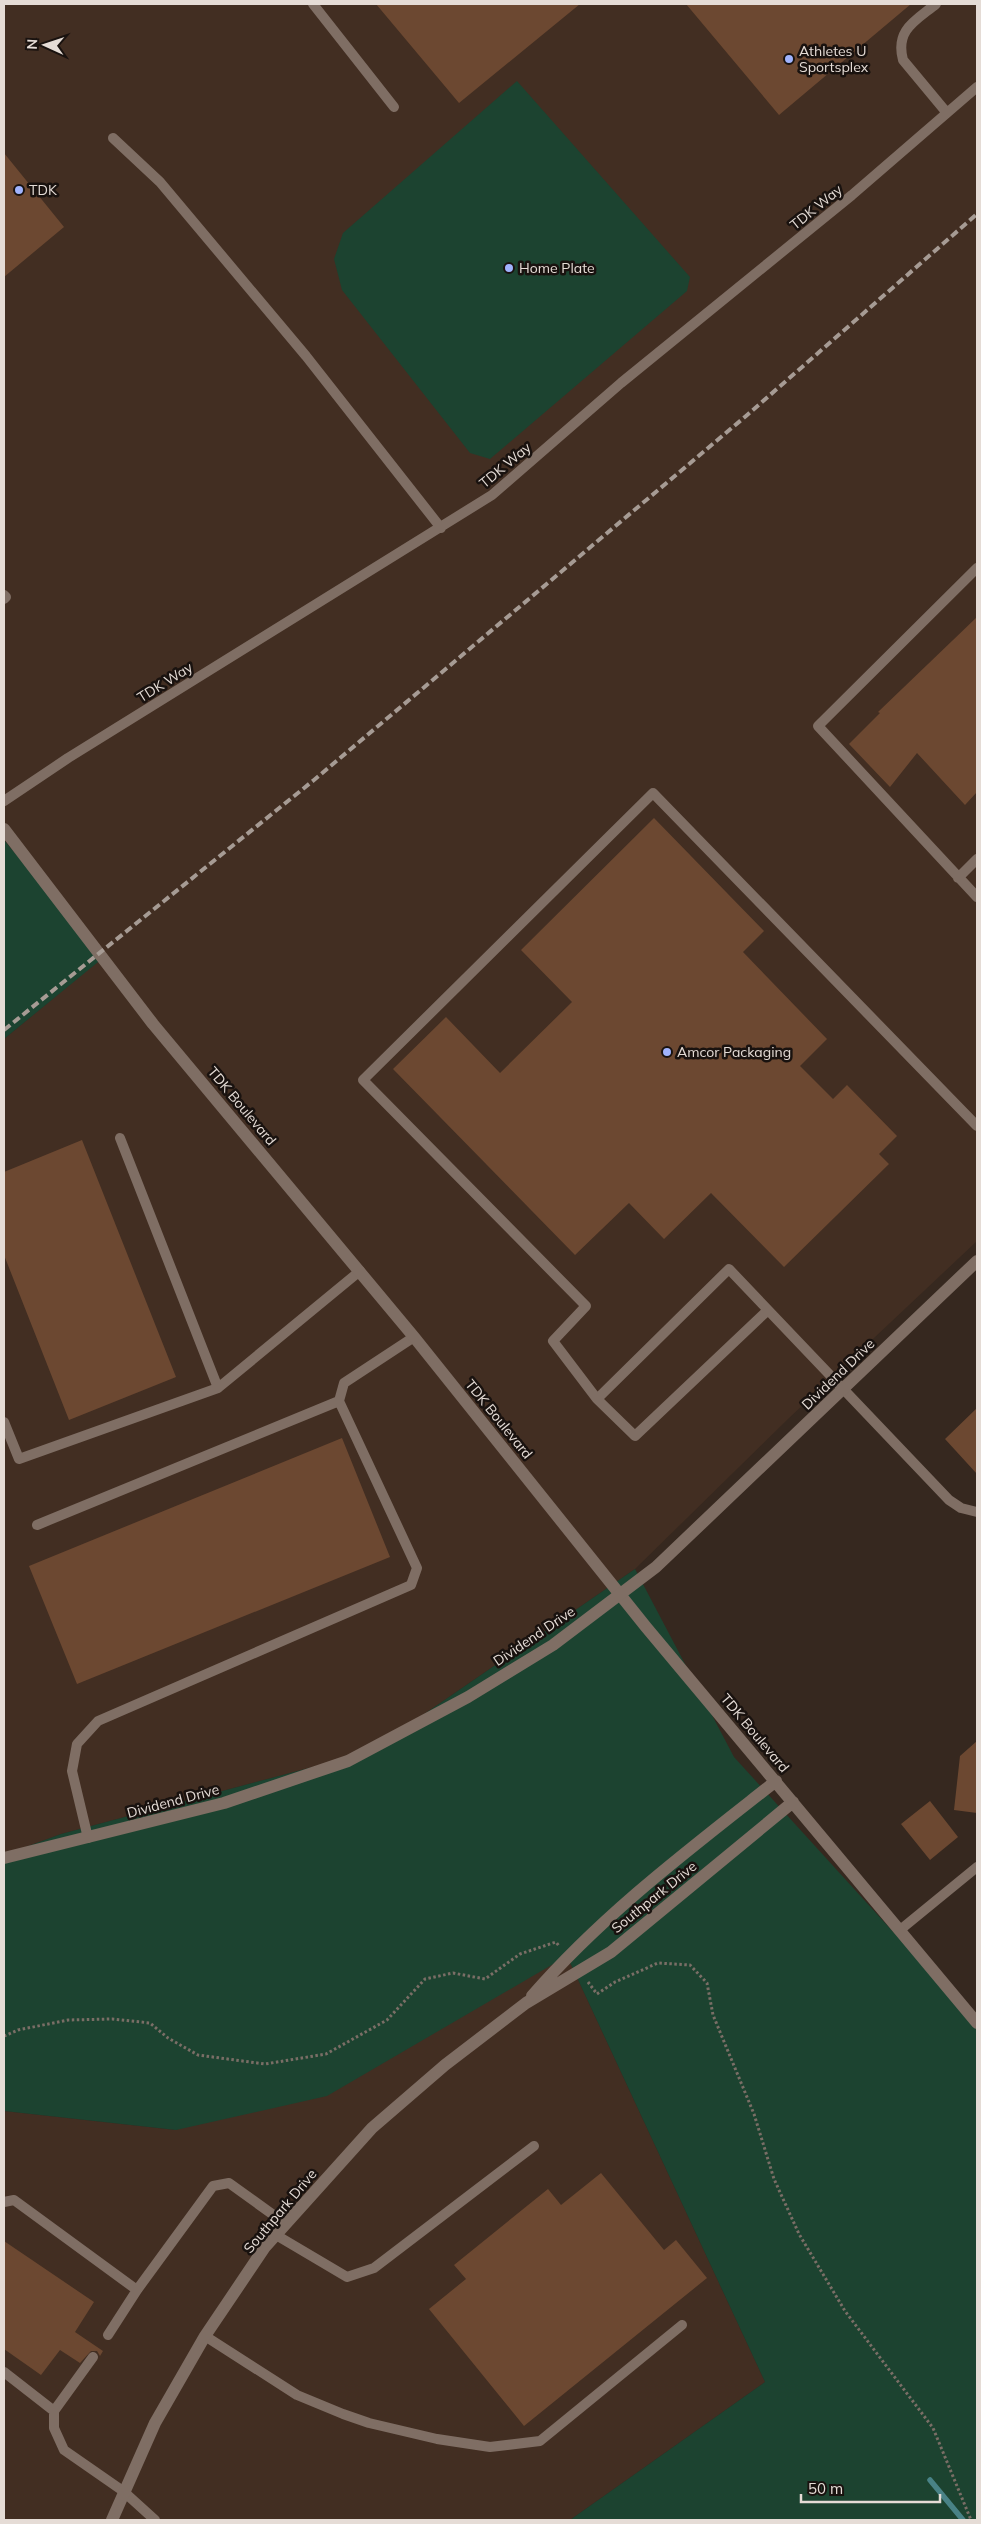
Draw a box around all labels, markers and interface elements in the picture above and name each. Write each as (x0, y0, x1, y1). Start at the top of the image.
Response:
north arrow (20, 20, 70, 70)
text: N (23, 39, 41, 50)
place label: Athletes U Sportsplex (799, 42, 869, 76)
marker: Athletes U Sportsplex (783, 53, 795, 65)
street label: TDK Way (786, 180, 846, 233)
place label: TDK (29, 181, 58, 199)
marker: TDK (13, 184, 25, 196)
place label: Home Plate (519, 259, 595, 277)
marker: Home Plate (503, 262, 515, 274)
street label: TDK Way (475, 438, 535, 492)
street label: TDK Way (134, 658, 197, 706)
place label: Amcor Packaging (677, 1043, 791, 1061)
marker: Amcor Packaging (661, 1046, 673, 1058)
street label: TDK Boulevard (204, 1063, 280, 1149)
street label: Dividend Drive (798, 1335, 878, 1413)
street label: TDK Boulevard (461, 1376, 537, 1462)
street label: Dividend Drive (490, 1602, 578, 1670)
street label: TDK Boulevard (717, 1690, 793, 1776)
street label: Dividend Drive (125, 1780, 221, 1822)
street label: Southpark Drive (608, 1857, 700, 1937)
street label: Southpark Drive (240, 2165, 320, 2257)
scale bar (801, 2472, 940, 2504)
text: 50 m (808, 2479, 843, 2498)

